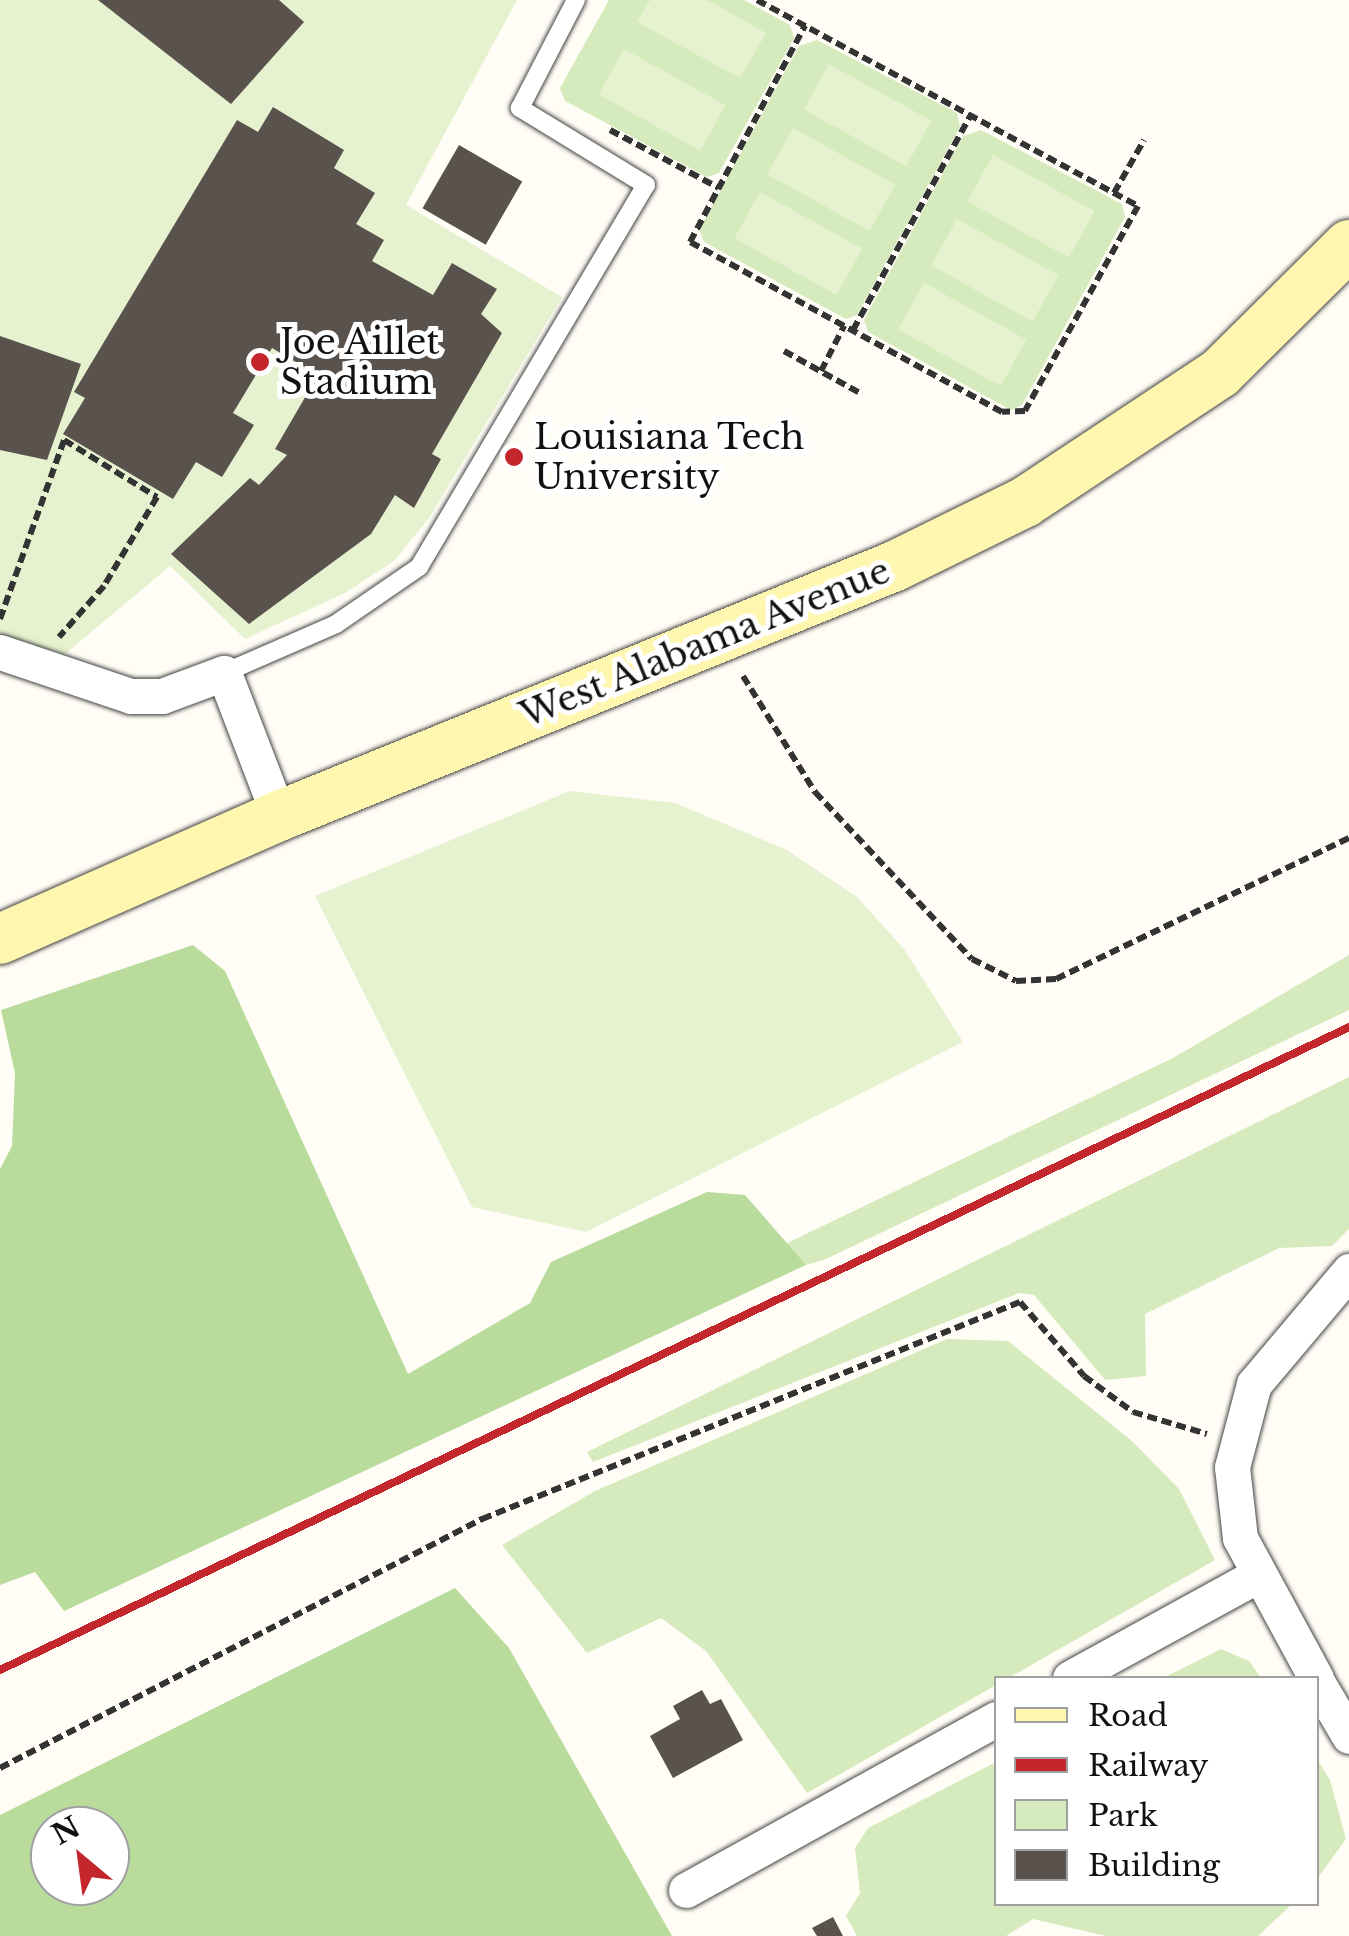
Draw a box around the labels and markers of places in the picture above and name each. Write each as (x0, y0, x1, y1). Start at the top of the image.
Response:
place label: Joe Aillet Stadium (280, 321, 441, 403)
marker: Joe Aillet Stadium (249, 351, 271, 373)
place label: Louisiana Tech University (534, 416, 806, 498)
marker: Louisiana Tech University (503, 446, 525, 468)

